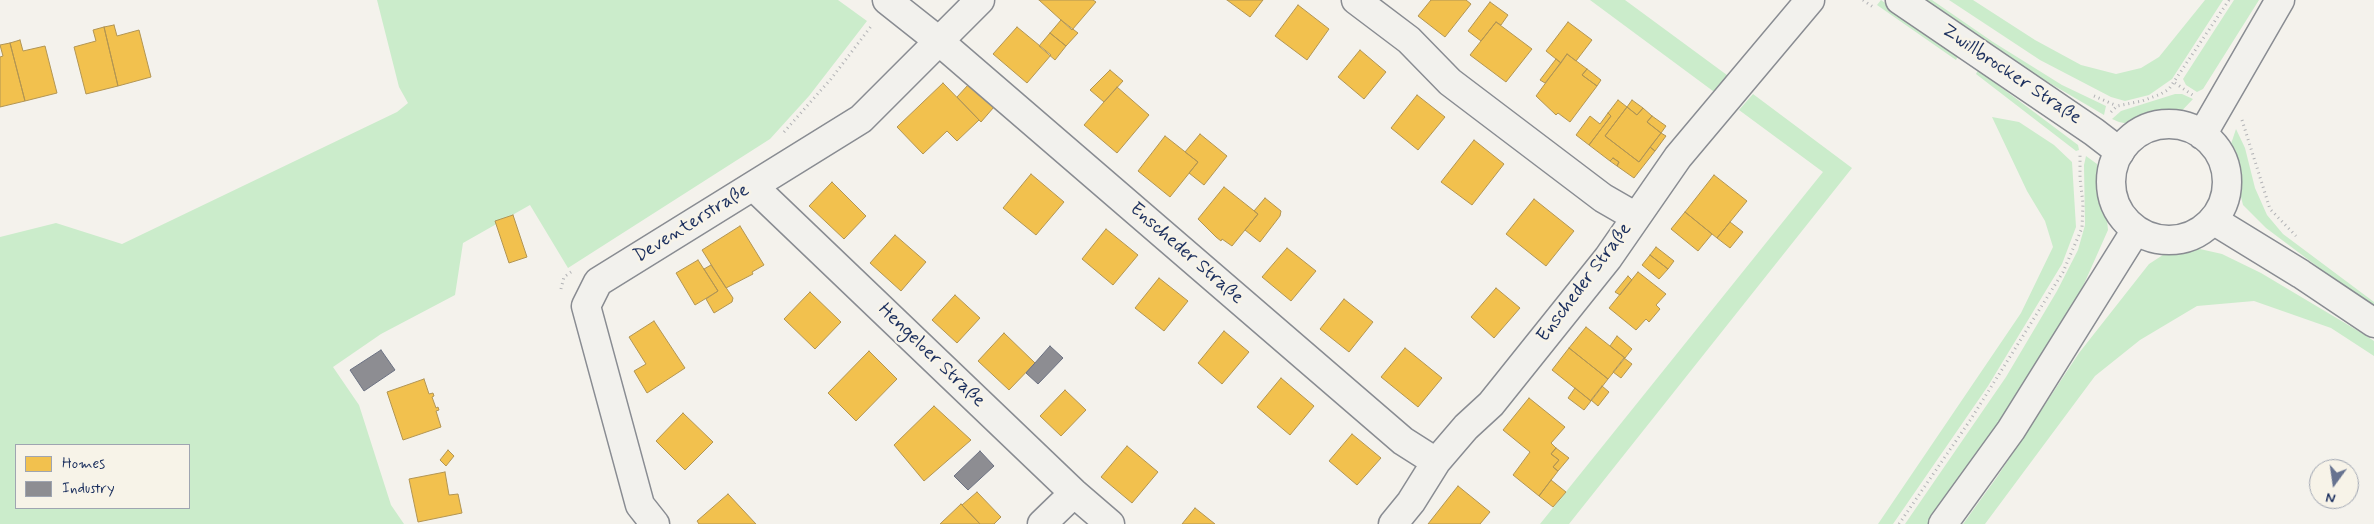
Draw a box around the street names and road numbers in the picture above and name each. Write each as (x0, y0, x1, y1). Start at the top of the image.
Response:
street label: Zwillbrocker Straße (1937, 20, 2085, 130)
street label: Deventerstraße (630, 179, 754, 269)
street label: Enscheder Straße (1124, 198, 1248, 310)
street label: Enscheder Straße (1533, 219, 1637, 347)
street label: Hengeloer Straße (873, 299, 989, 413)

